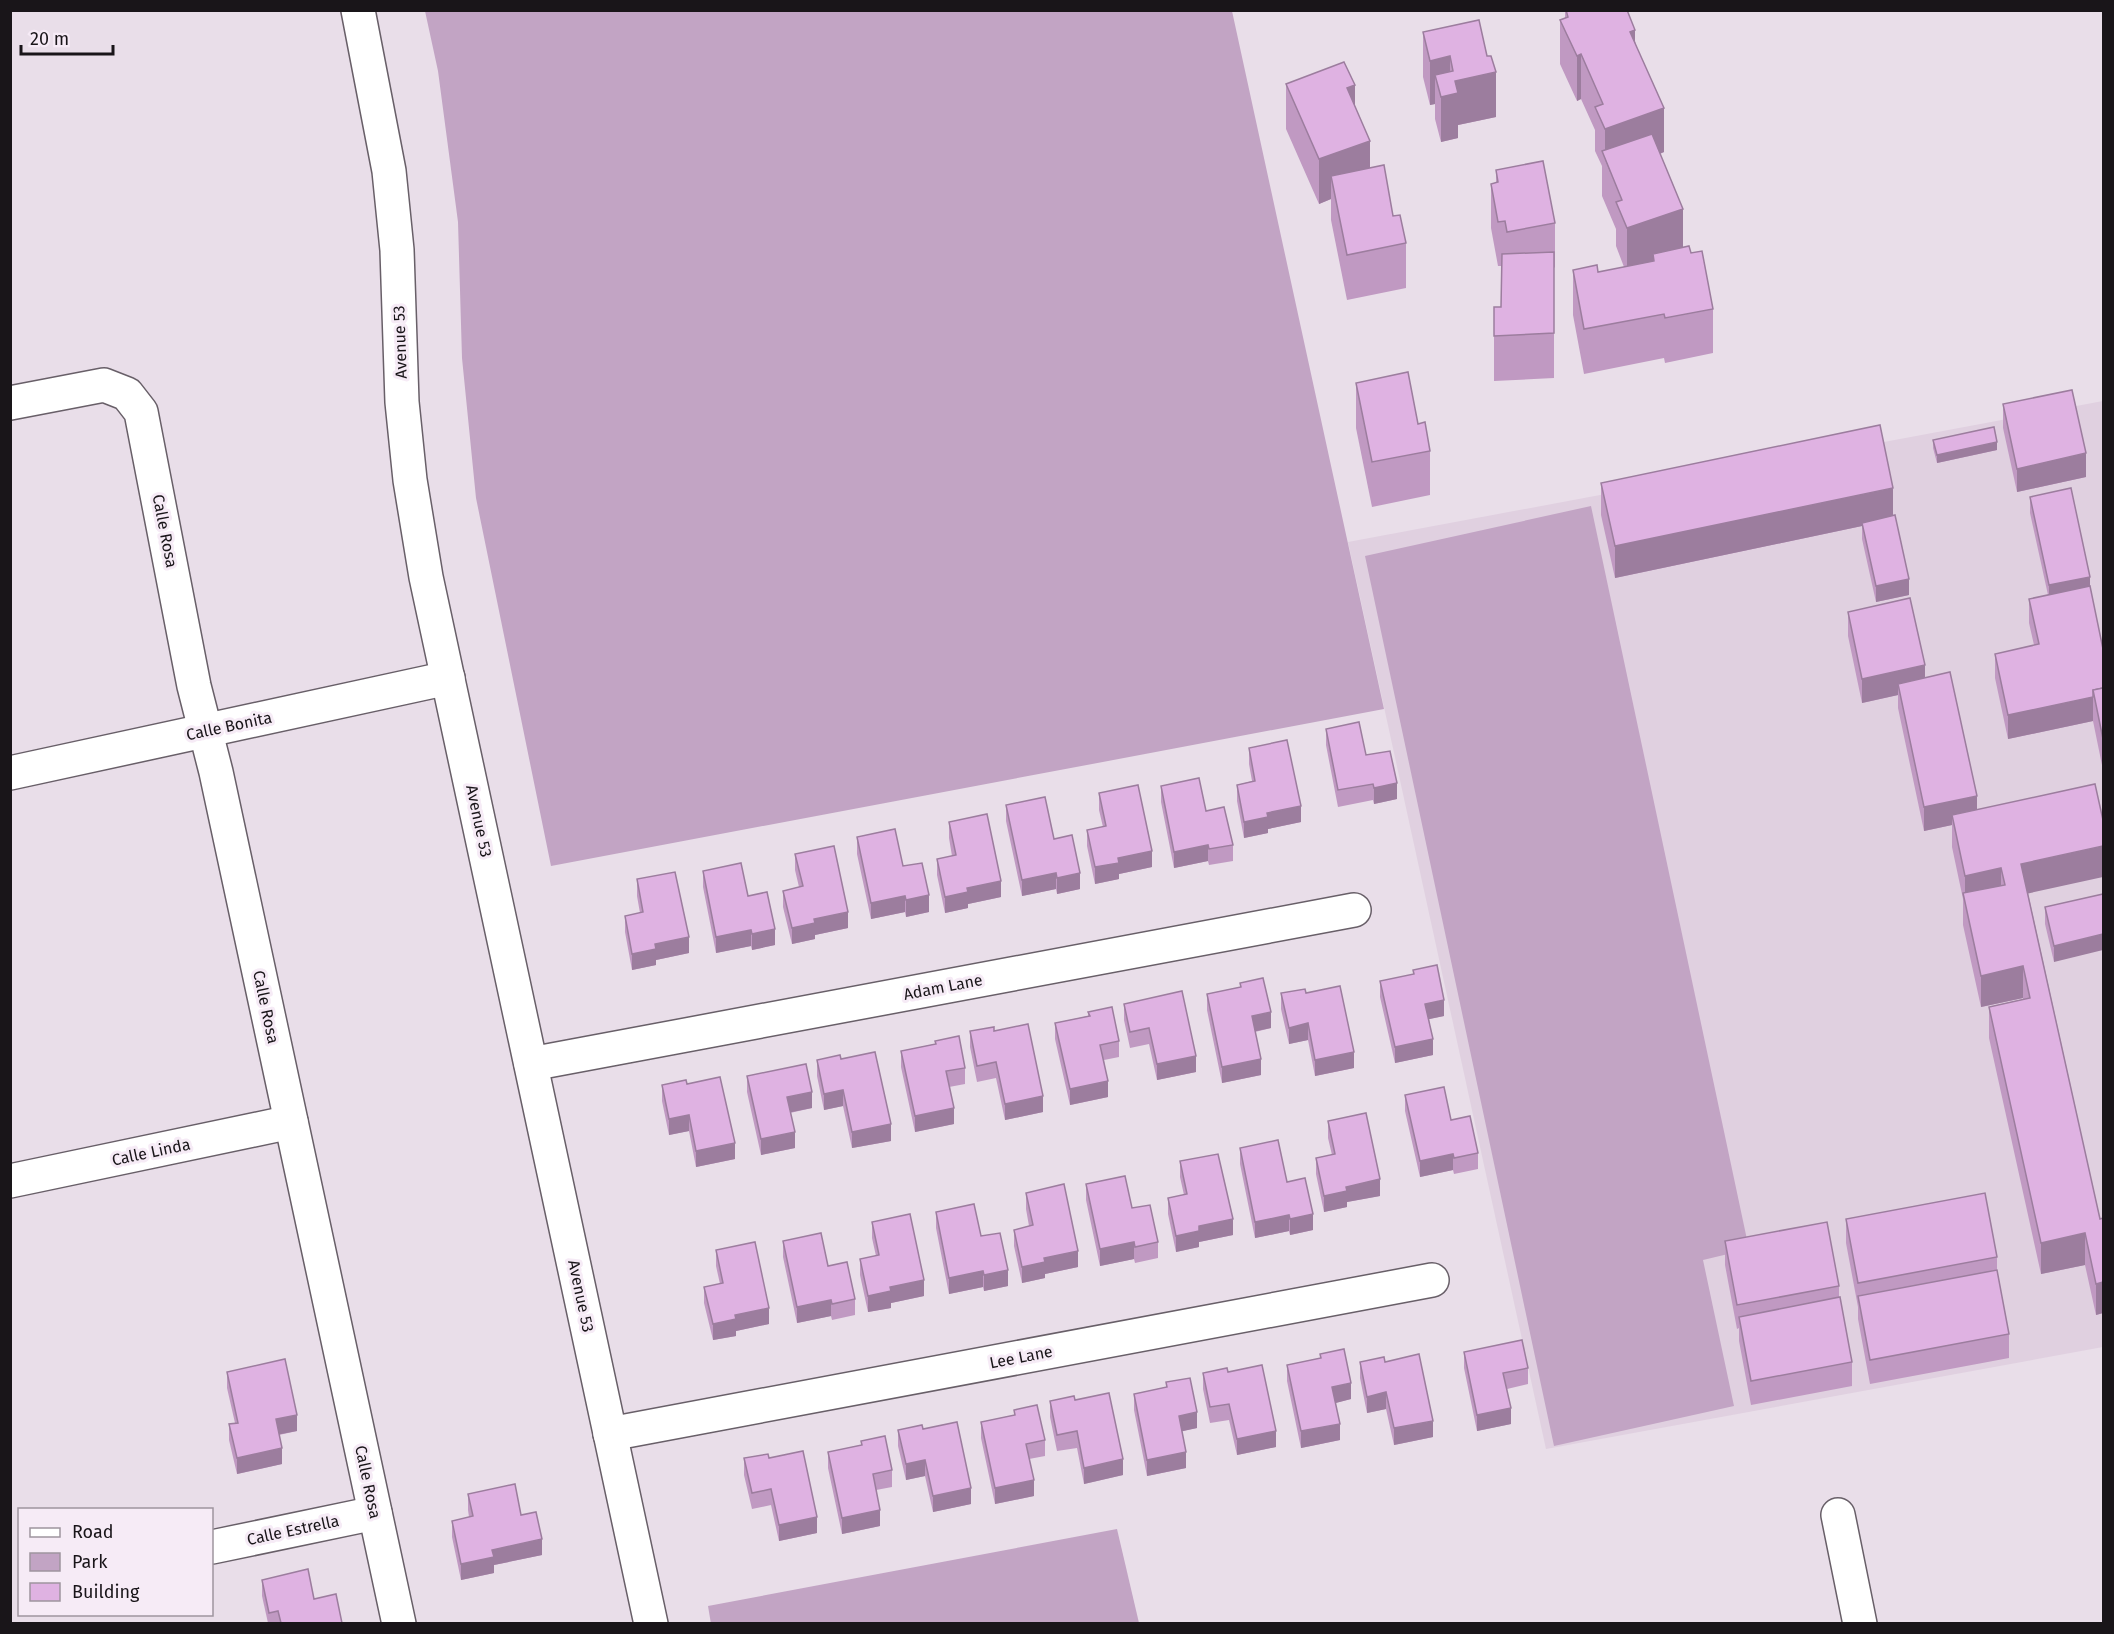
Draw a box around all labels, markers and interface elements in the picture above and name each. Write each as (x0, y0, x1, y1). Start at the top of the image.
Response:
scale bar (21, 18, 112, 56)
text: 20 m (30, 28, 69, 50)
street label: Avenue 53 (389, 305, 411, 379)
street label: Calle Rosa (149, 493, 181, 569)
street label: Calle Bonita (185, 708, 273, 744)
street label: Avenue 53 (462, 783, 496, 859)
street label: Calle Rosa (249, 969, 283, 1045)
street label: Adam Lane (902, 970, 984, 1004)
street label: Calle Linda (110, 1134, 192, 1170)
street label: Avenue 53 (564, 1258, 598, 1334)
street label: Lee Lane (988, 1342, 1054, 1372)
street label: Calle Rosa (351, 1444, 385, 1520)
legend (18, 1508, 213, 1616)
street label: Calle Estrella (245, 1511, 341, 1549)
text: Road (72, 1521, 114, 1543)
text: Park (72, 1551, 108, 1573)
text: Building (72, 1581, 140, 1603)

